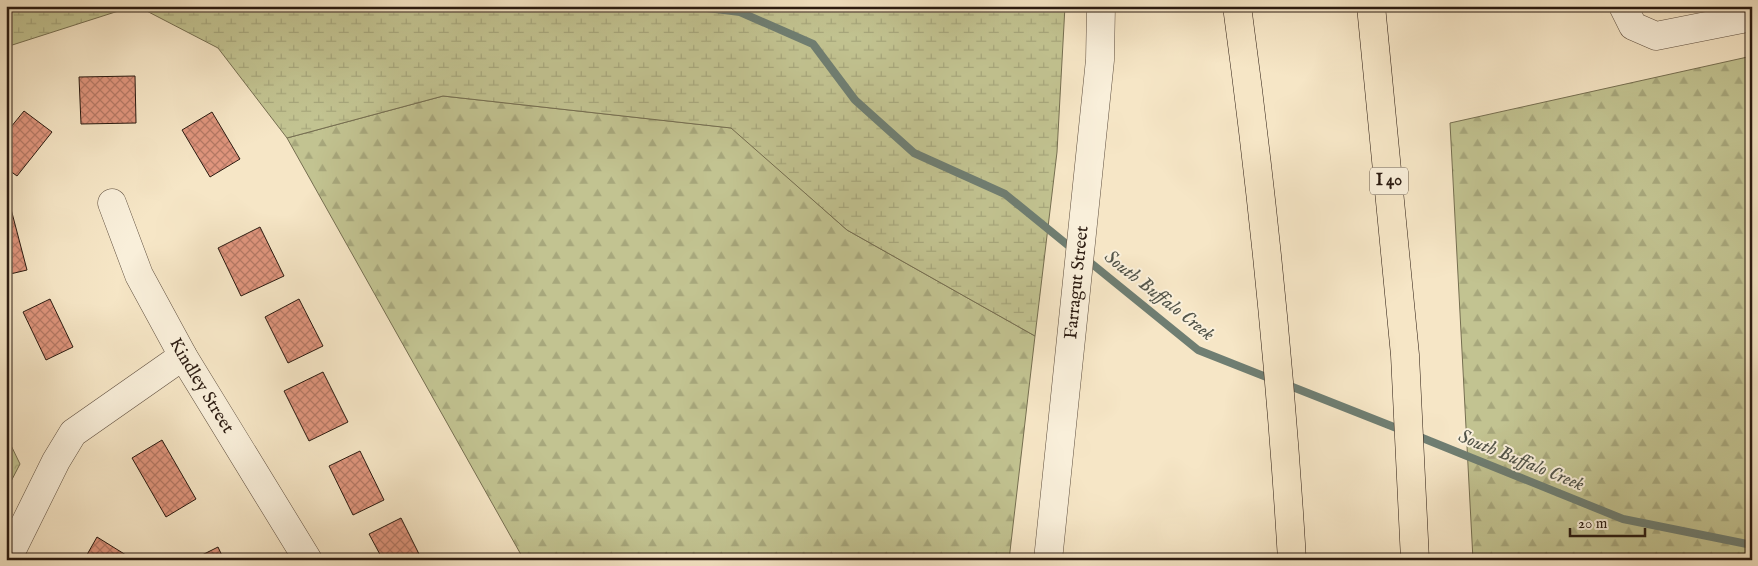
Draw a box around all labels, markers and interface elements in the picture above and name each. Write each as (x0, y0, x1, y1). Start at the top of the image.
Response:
road number: I 40 (1370, 168, 1408, 195)
street label: Farragut Street (1060, 225, 1094, 340)
water label: South Buffalo Creek (1099, 245, 1219, 347)
street label: Kindley Street (164, 334, 239, 438)
water label: South Buffalo Creek (1455, 425, 1588, 497)
scale bar (1570, 506, 1646, 538)
text: 20 m (1578, 514, 1608, 533)

